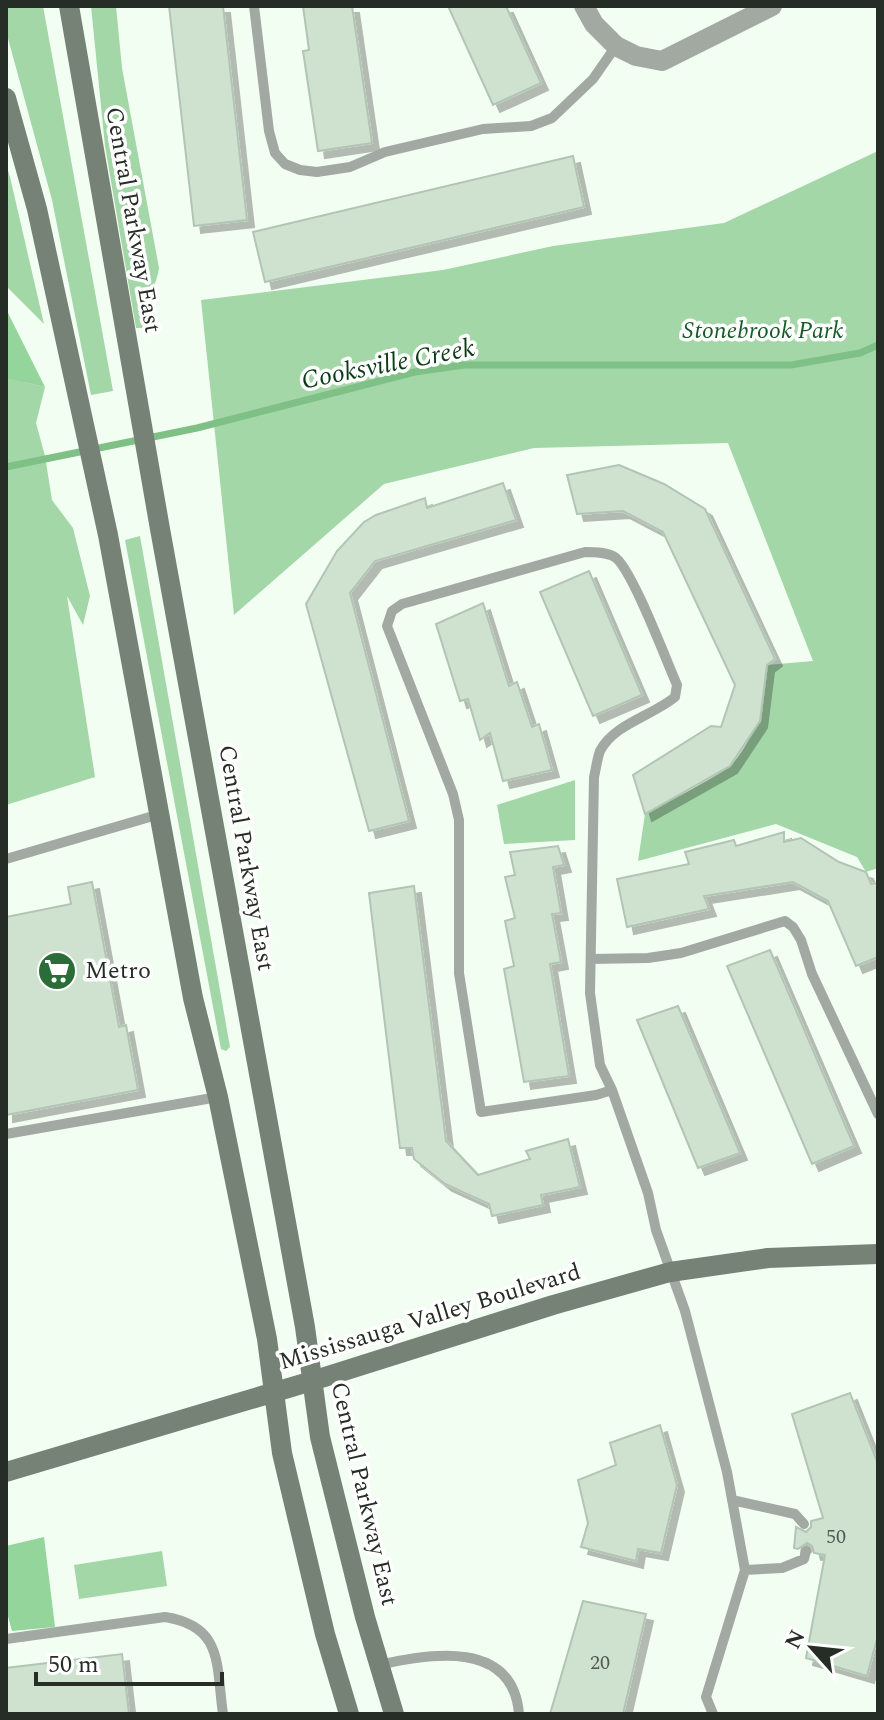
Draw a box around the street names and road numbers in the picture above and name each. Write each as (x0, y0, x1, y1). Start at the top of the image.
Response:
street label: Central Parkway East (95, 104, 171, 336)
street label: Central Parkway East (208, 742, 284, 974)
street label: Mississauga Valley Boulevard (275, 1254, 585, 1380)
street label: Central Parkway East (321, 1378, 407, 1610)

